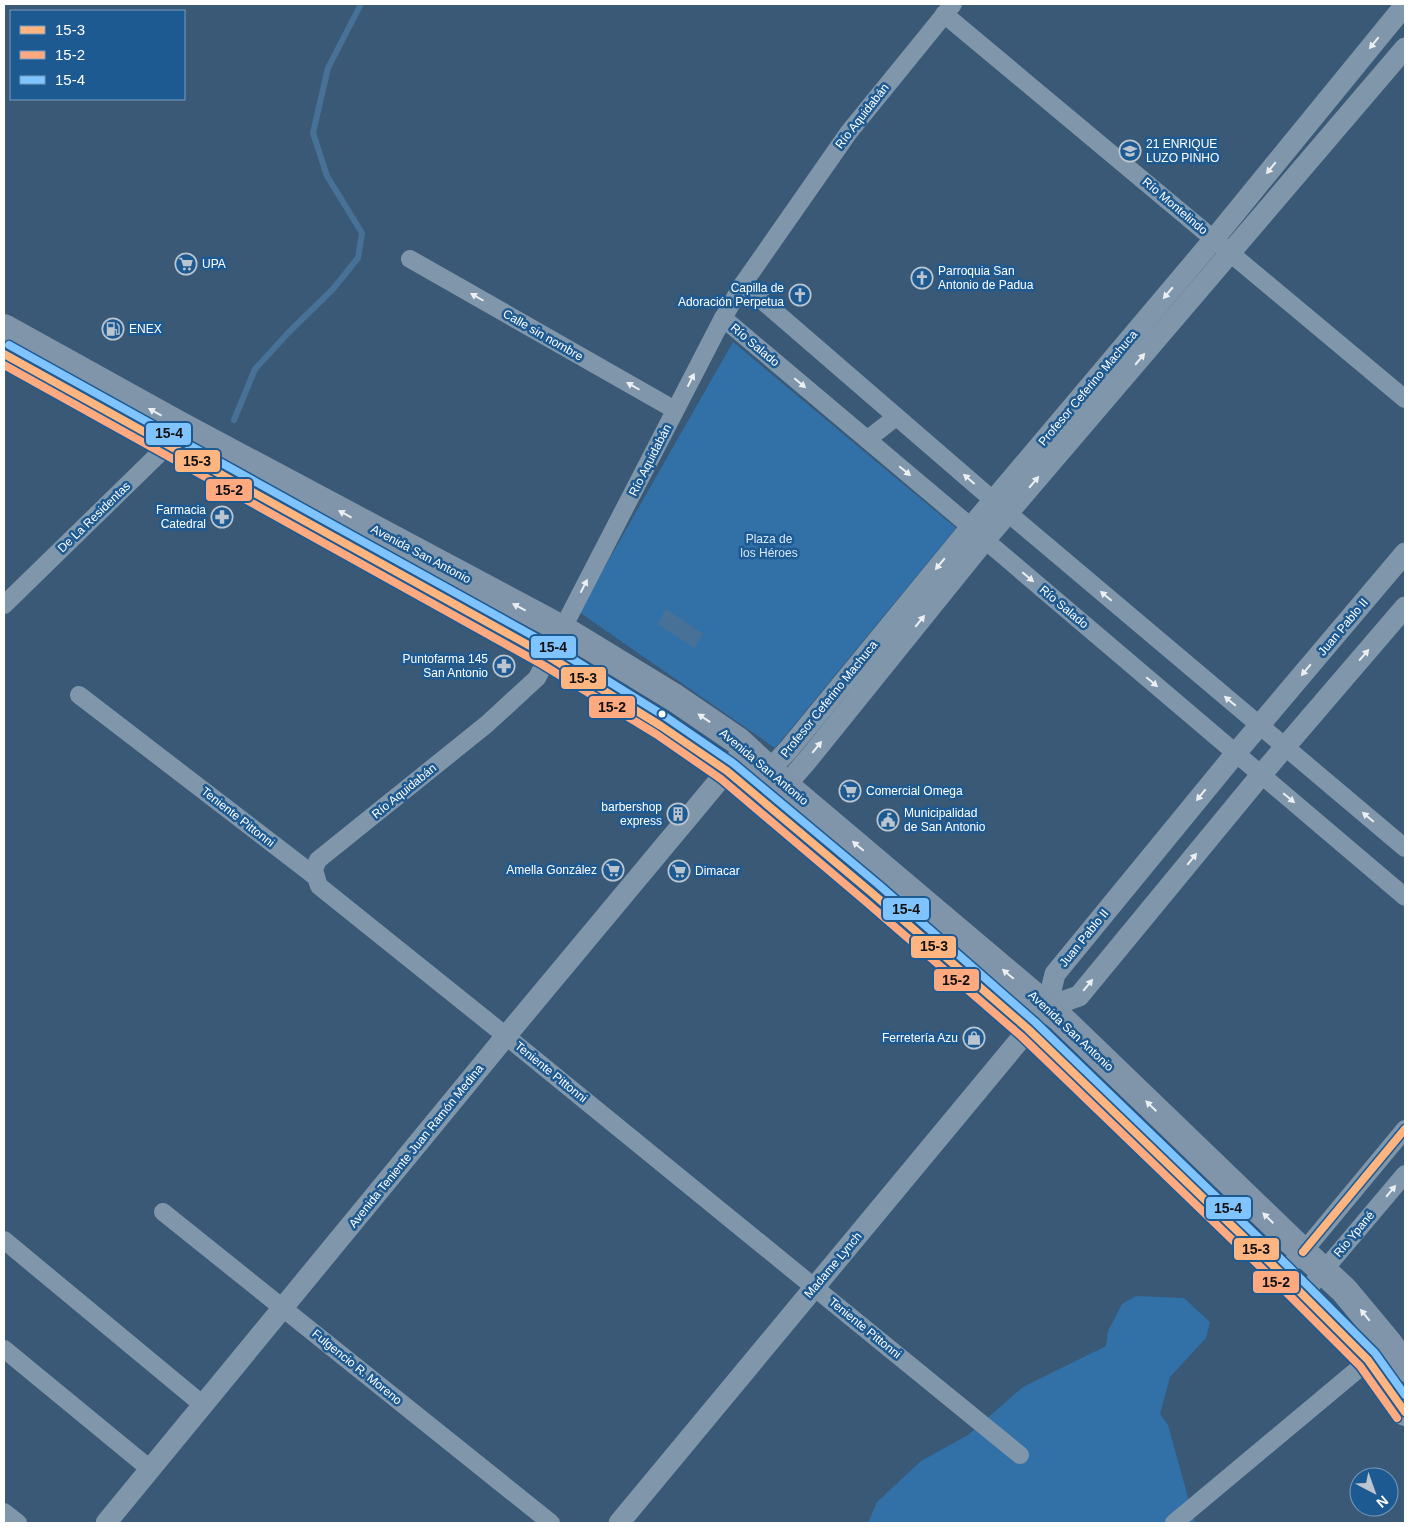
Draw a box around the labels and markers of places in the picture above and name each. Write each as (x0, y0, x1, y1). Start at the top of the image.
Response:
place label: 21 ENRIQUE LUZO PINHO (1146, 137, 1219, 165)
school or university icon: 21 ENRIQUE LUZO PINHO (1118, 139, 1142, 163)
supermarket icon: UPA (174, 252, 198, 276)
place label: UPA (202, 257, 226, 271)
place label: Parroquia San Antonio de Padua (938, 264, 1034, 292)
church icon: Parroquia San Antonio de Padua (910, 266, 934, 290)
place label: Capilla de Adoración Perpetua (678, 281, 784, 309)
church icon: Capilla de Adoración Perpetua (788, 283, 812, 307)
fuel station icon: ENEX (101, 317, 125, 341)
place label: ENEX (129, 322, 162, 336)
place label: Farmacia Catedral (156, 503, 206, 531)
pharmacy icon: Farmacia Catedral (210, 505, 234, 529)
place label: Puntofarma 145 San Antonio (403, 652, 488, 680)
pharmacy icon: Puntofarma 145 San Antonio (492, 654, 516, 678)
unlabelled marker (657, 709, 667, 719)
supermarket icon: Comercial Omega (838, 779, 862, 803)
place label: Comercial Omega (866, 784, 963, 798)
place label: barbershop express (601, 800, 662, 828)
building icon: barbershop express (666, 802, 690, 826)
place label: Municipalidad de San Antonio (904, 806, 986, 834)
public building icon: Municipalidad de San Antonio (876, 808, 900, 832)
supermarket icon: Amella González (601, 858, 625, 882)
supermarket icon: Dimacar (667, 859, 691, 883)
place label: Amella González (506, 863, 597, 877)
place label: Dimacar (695, 864, 740, 878)
shop icon: Ferretería Azu (962, 1026, 986, 1050)
place label: Ferretería Azu (882, 1031, 958, 1045)

